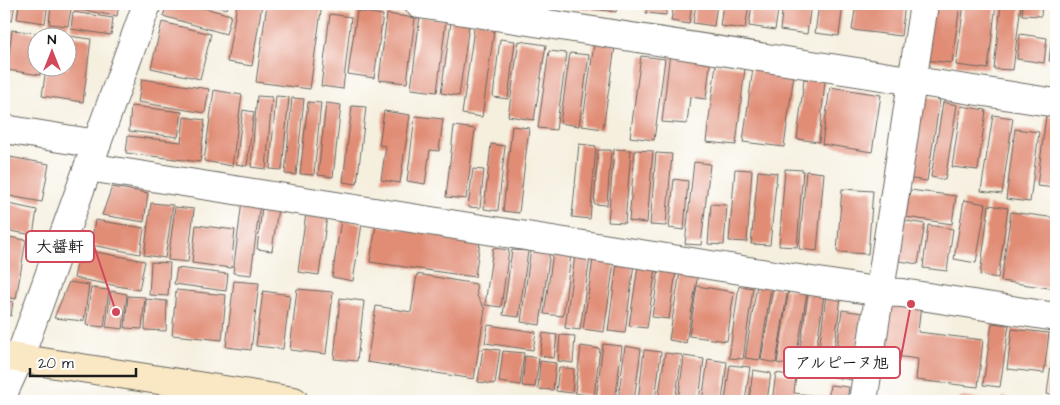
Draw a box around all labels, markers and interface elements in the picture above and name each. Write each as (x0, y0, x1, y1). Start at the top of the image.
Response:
north arrow (28, 28, 78, 78)
text: N (48, 30, 57, 50)
callout: 大醤軒 (26, 231, 94, 262)
text: 大醤軒 (36, 236, 84, 258)
scale bar (30, 345, 136, 377)
callout: アルピーヌ旭 (784, 347, 900, 378)
text: アルピーヌ旭 (795, 352, 889, 374)
text: 20 m (38, 353, 74, 374)

